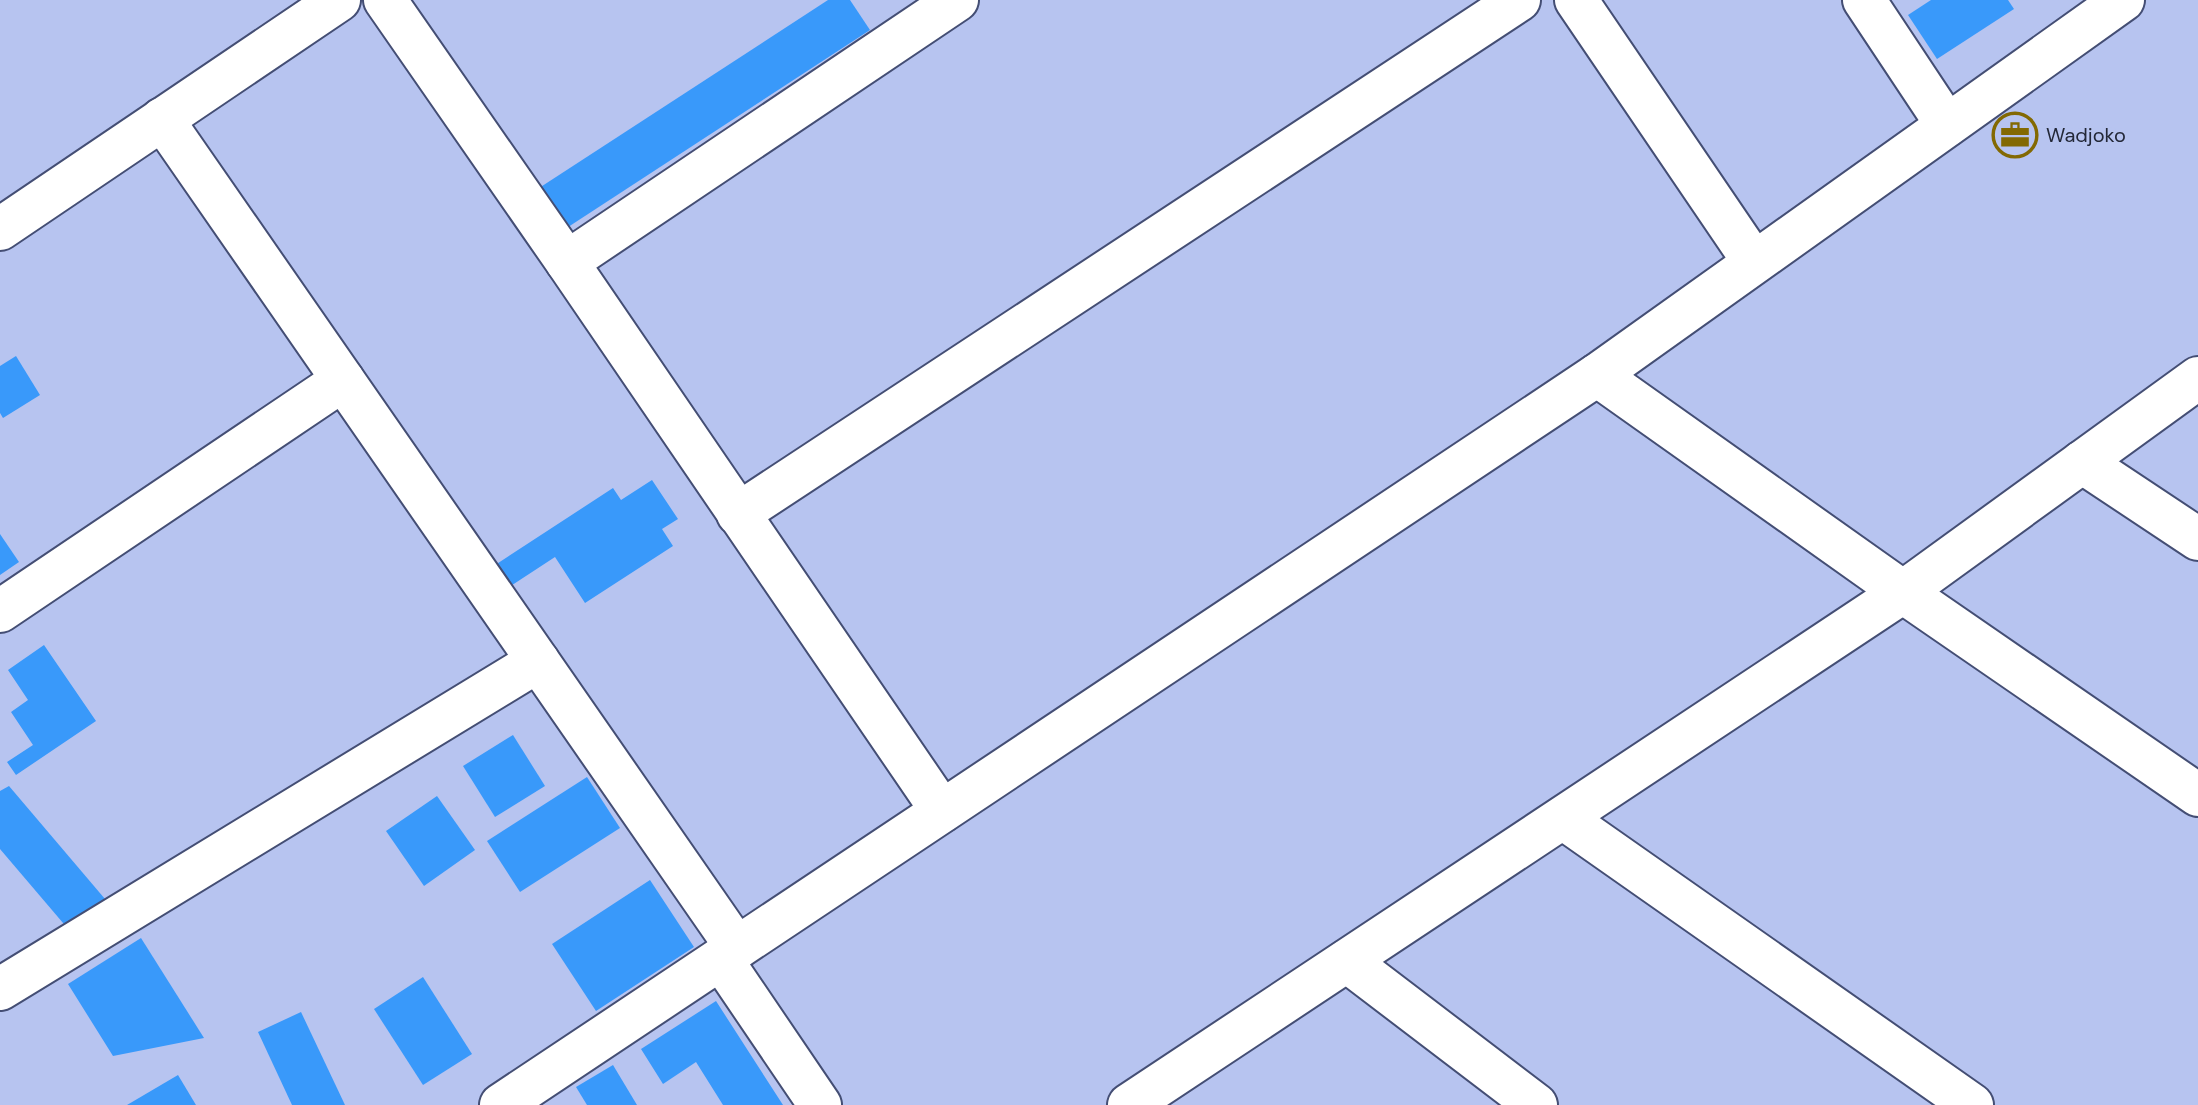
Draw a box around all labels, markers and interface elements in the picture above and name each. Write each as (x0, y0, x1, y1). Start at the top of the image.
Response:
office icon: Wadjoko (1991, 111, 2039, 159)
place label: Wadjoko (2046, 122, 2126, 148)

